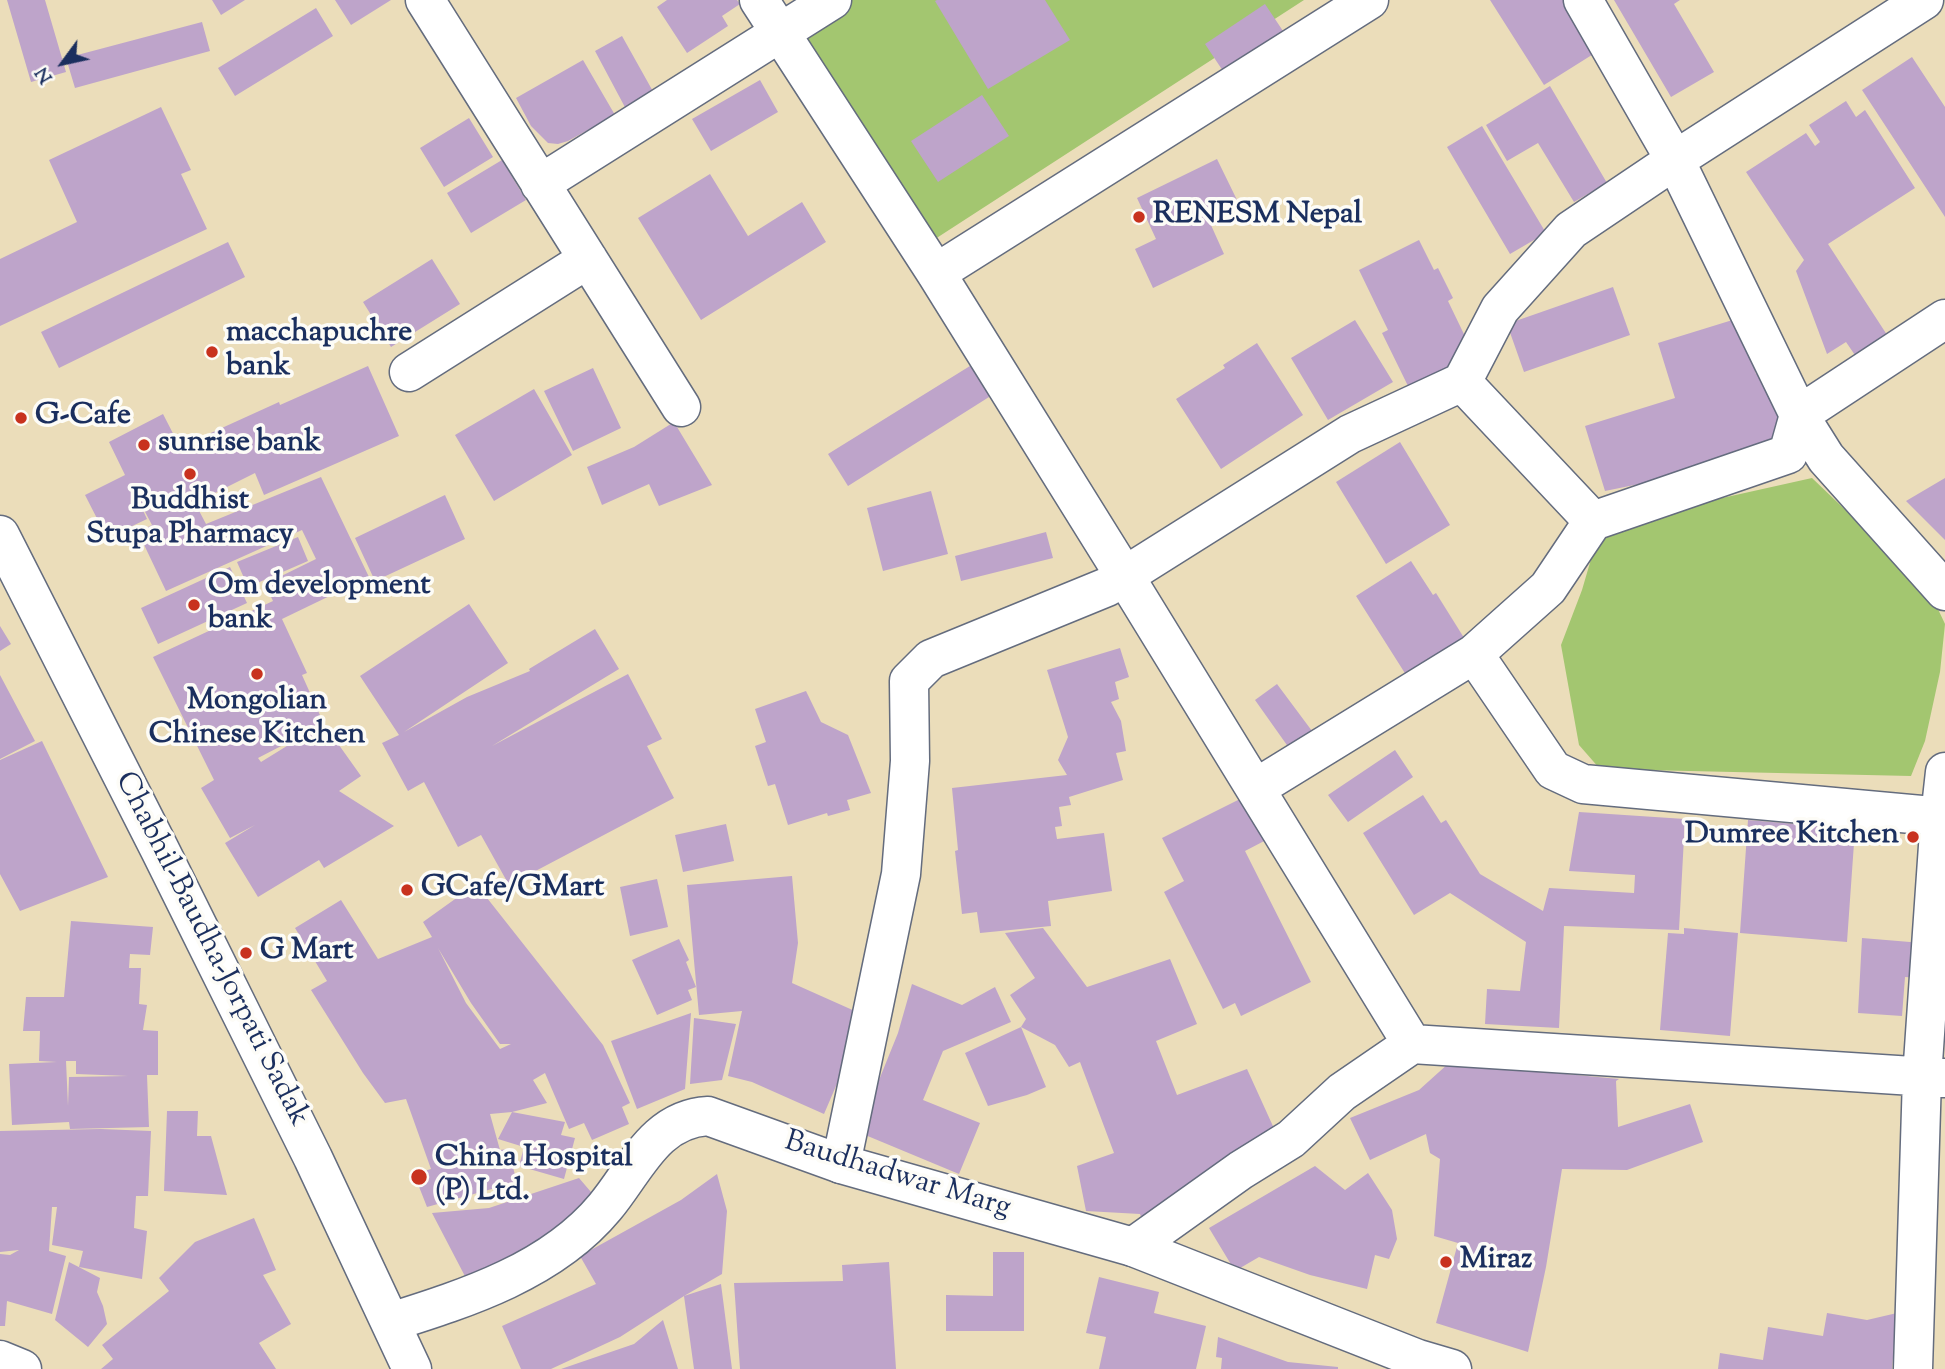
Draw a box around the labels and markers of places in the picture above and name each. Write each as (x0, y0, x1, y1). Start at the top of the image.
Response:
place label: RENESM Nepal (1153, 199, 1362, 235)
marker: RENESM Nepal (1131, 209, 1147, 225)
place label: macchapuchre bank (226, 317, 412, 388)
marker: macchapuchre bank (204, 344, 220, 360)
place label: G-Cafe (35, 400, 131, 436)
marker: G-Cafe (13, 410, 29, 426)
place label: sunrise bank (158, 427, 321, 463)
marker: sunrise bank (136, 437, 152, 453)
marker: Buddhist Stupa Pharmacy (182, 466, 198, 482)
place label: Buddhist Stupa Pharmacy (86, 485, 294, 556)
place label: Om development bank (208, 570, 431, 640)
marker: Om development bank (186, 597, 202, 613)
marker: Mongolian Chinese Kitchen (249, 666, 265, 682)
place label: Mongolian Chinese Kitchen (149, 685, 365, 756)
place label: Dumree Kitchen (1685, 819, 1899, 855)
marker: Dumree Kitchen (1905, 829, 1921, 845)
place label: GCafe/GMart (421, 872, 604, 908)
marker: GCafe/GMart (399, 882, 415, 898)
place label: G Mart (260, 935, 353, 971)
marker: G Mart (238, 945, 254, 961)
place label: China Hospital (P) Ltd. (435, 1142, 633, 1212)
marker: China Hospital (P) Ltd. (409, 1167, 429, 1187)
place label: Miraz (1460, 1244, 1532, 1280)
marker: Miraz (1438, 1254, 1454, 1270)

